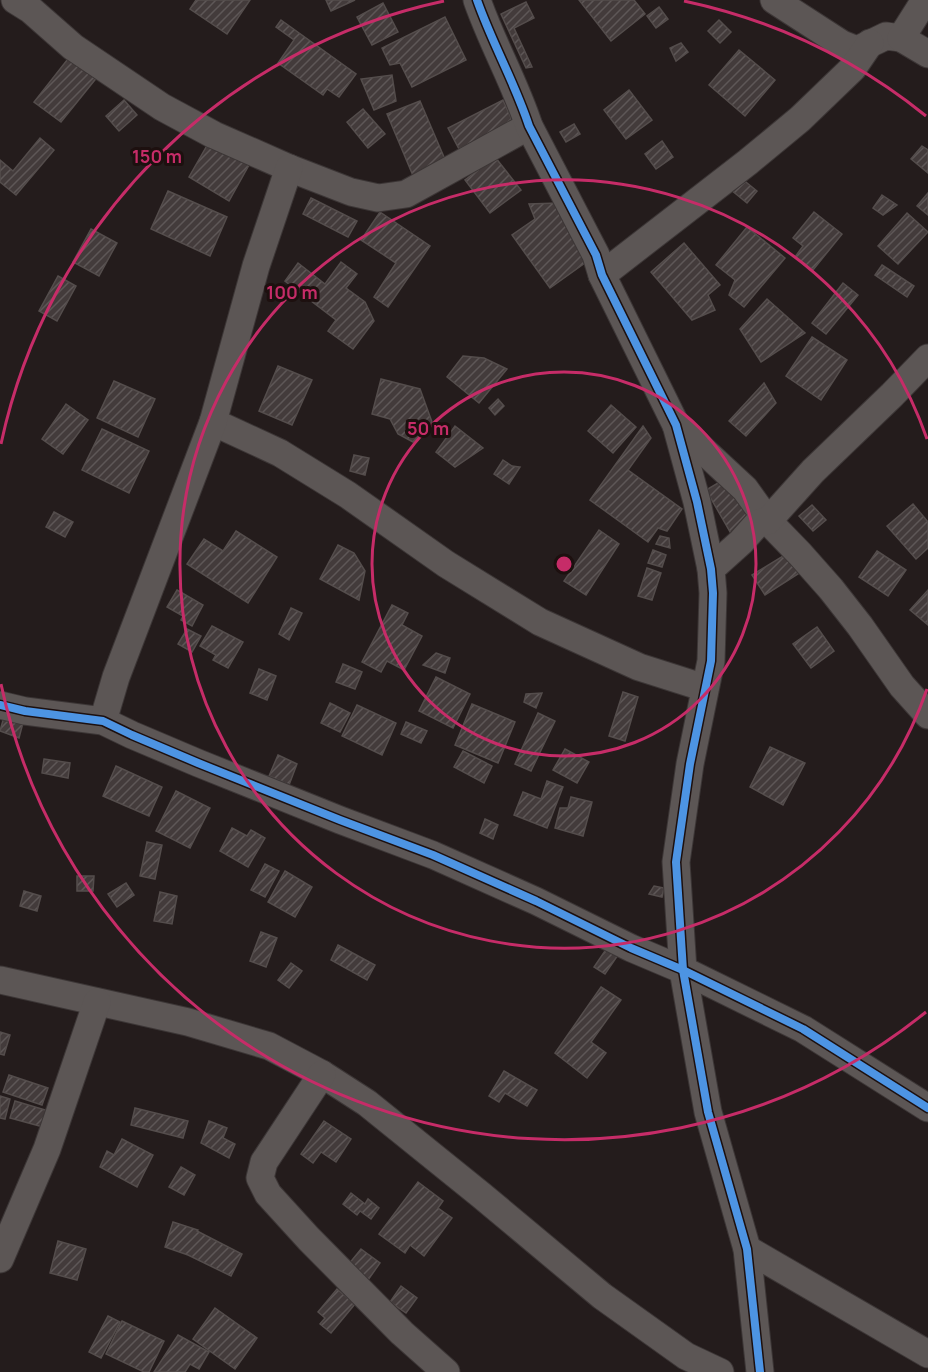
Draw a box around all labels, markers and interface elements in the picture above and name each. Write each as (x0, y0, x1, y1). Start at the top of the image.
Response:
text: 150 m (132, 144, 182, 168)
text: 100 m (266, 280, 318, 304)
text: 50 m (407, 416, 449, 440)
centre of rings (554, 554, 574, 574)

